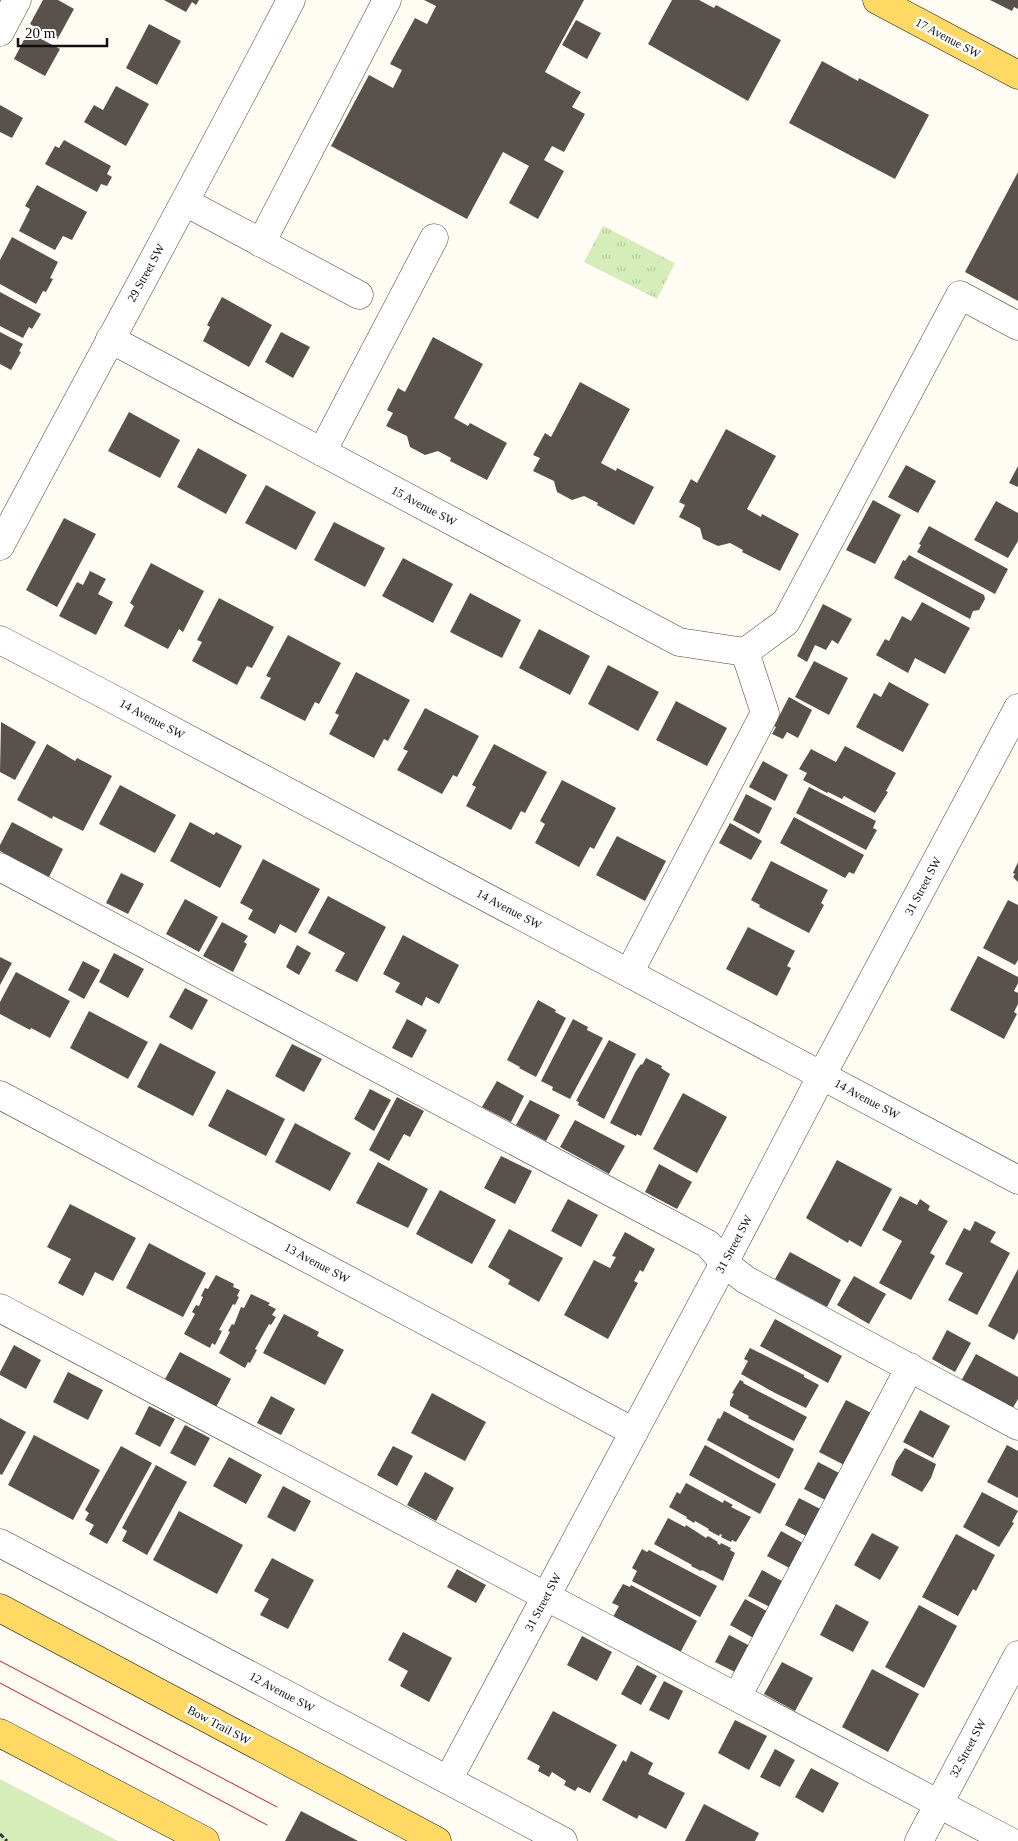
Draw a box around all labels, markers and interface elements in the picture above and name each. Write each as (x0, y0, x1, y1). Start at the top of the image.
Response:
scale bar (18, 15, 106, 47)
street label: 17 Avenue SW (913, 15, 984, 61)
text: 20 m (25, 25, 56, 41)
street label: 29 Street SW (124, 241, 168, 304)
street label: 15 Avenue SW (389, 483, 460, 529)
street label: 14 Avenue SW (117, 696, 188, 742)
street label: 31 Street SW (902, 854, 945, 918)
street label: 14 Avenue SW (474, 886, 545, 932)
street label: 14 Avenue SW (832, 1076, 903, 1122)
street label: 31 Street SW (713, 1212, 756, 1276)
street label: 13 Avenue SW (282, 1240, 353, 1286)
street label: 31 Street SW (522, 1570, 565, 1634)
street label: 12 Avenue SW (247, 1669, 318, 1715)
street label: Bow Trail SW (185, 1703, 253, 1748)
street label: 32 Street SW (947, 1716, 990, 1780)

